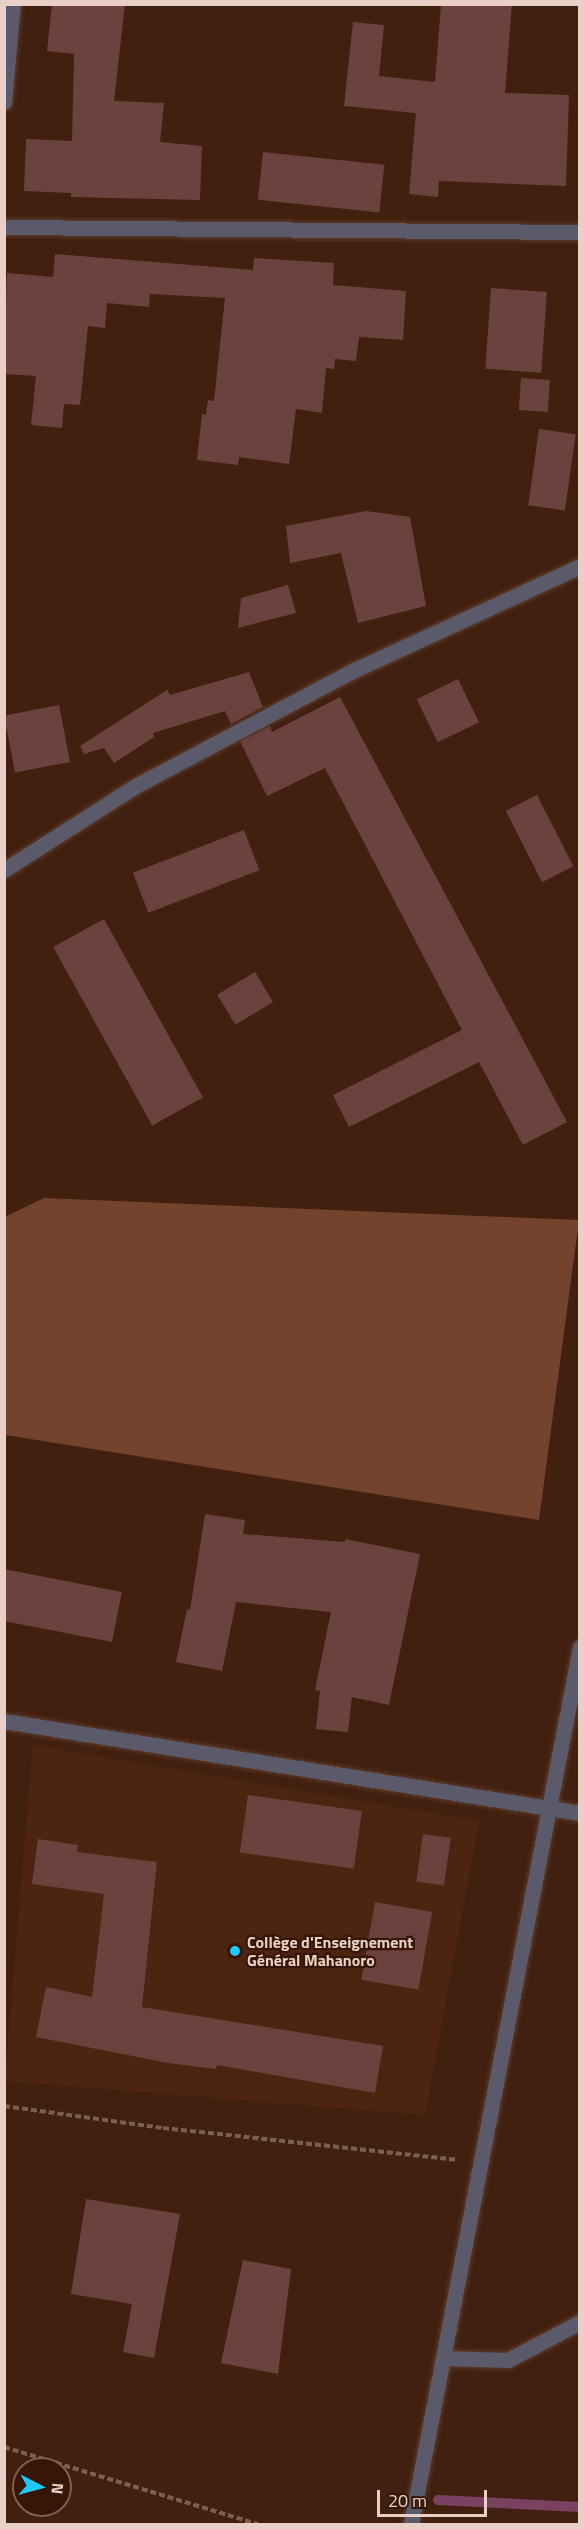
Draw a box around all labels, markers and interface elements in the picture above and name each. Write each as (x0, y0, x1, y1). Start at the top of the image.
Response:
place label: Collège d'Enseignement Général Mahanoro (247, 1932, 413, 1970)
marker: Collège d'Enseignement Général Mahanoro (228, 1944, 242, 1958)
north arrow (12, 2457, 72, 2517)
scale bar (380, 2478, 490, 2516)
text: N (45, 2482, 70, 2495)
text: 20 m (388, 2487, 427, 2514)

